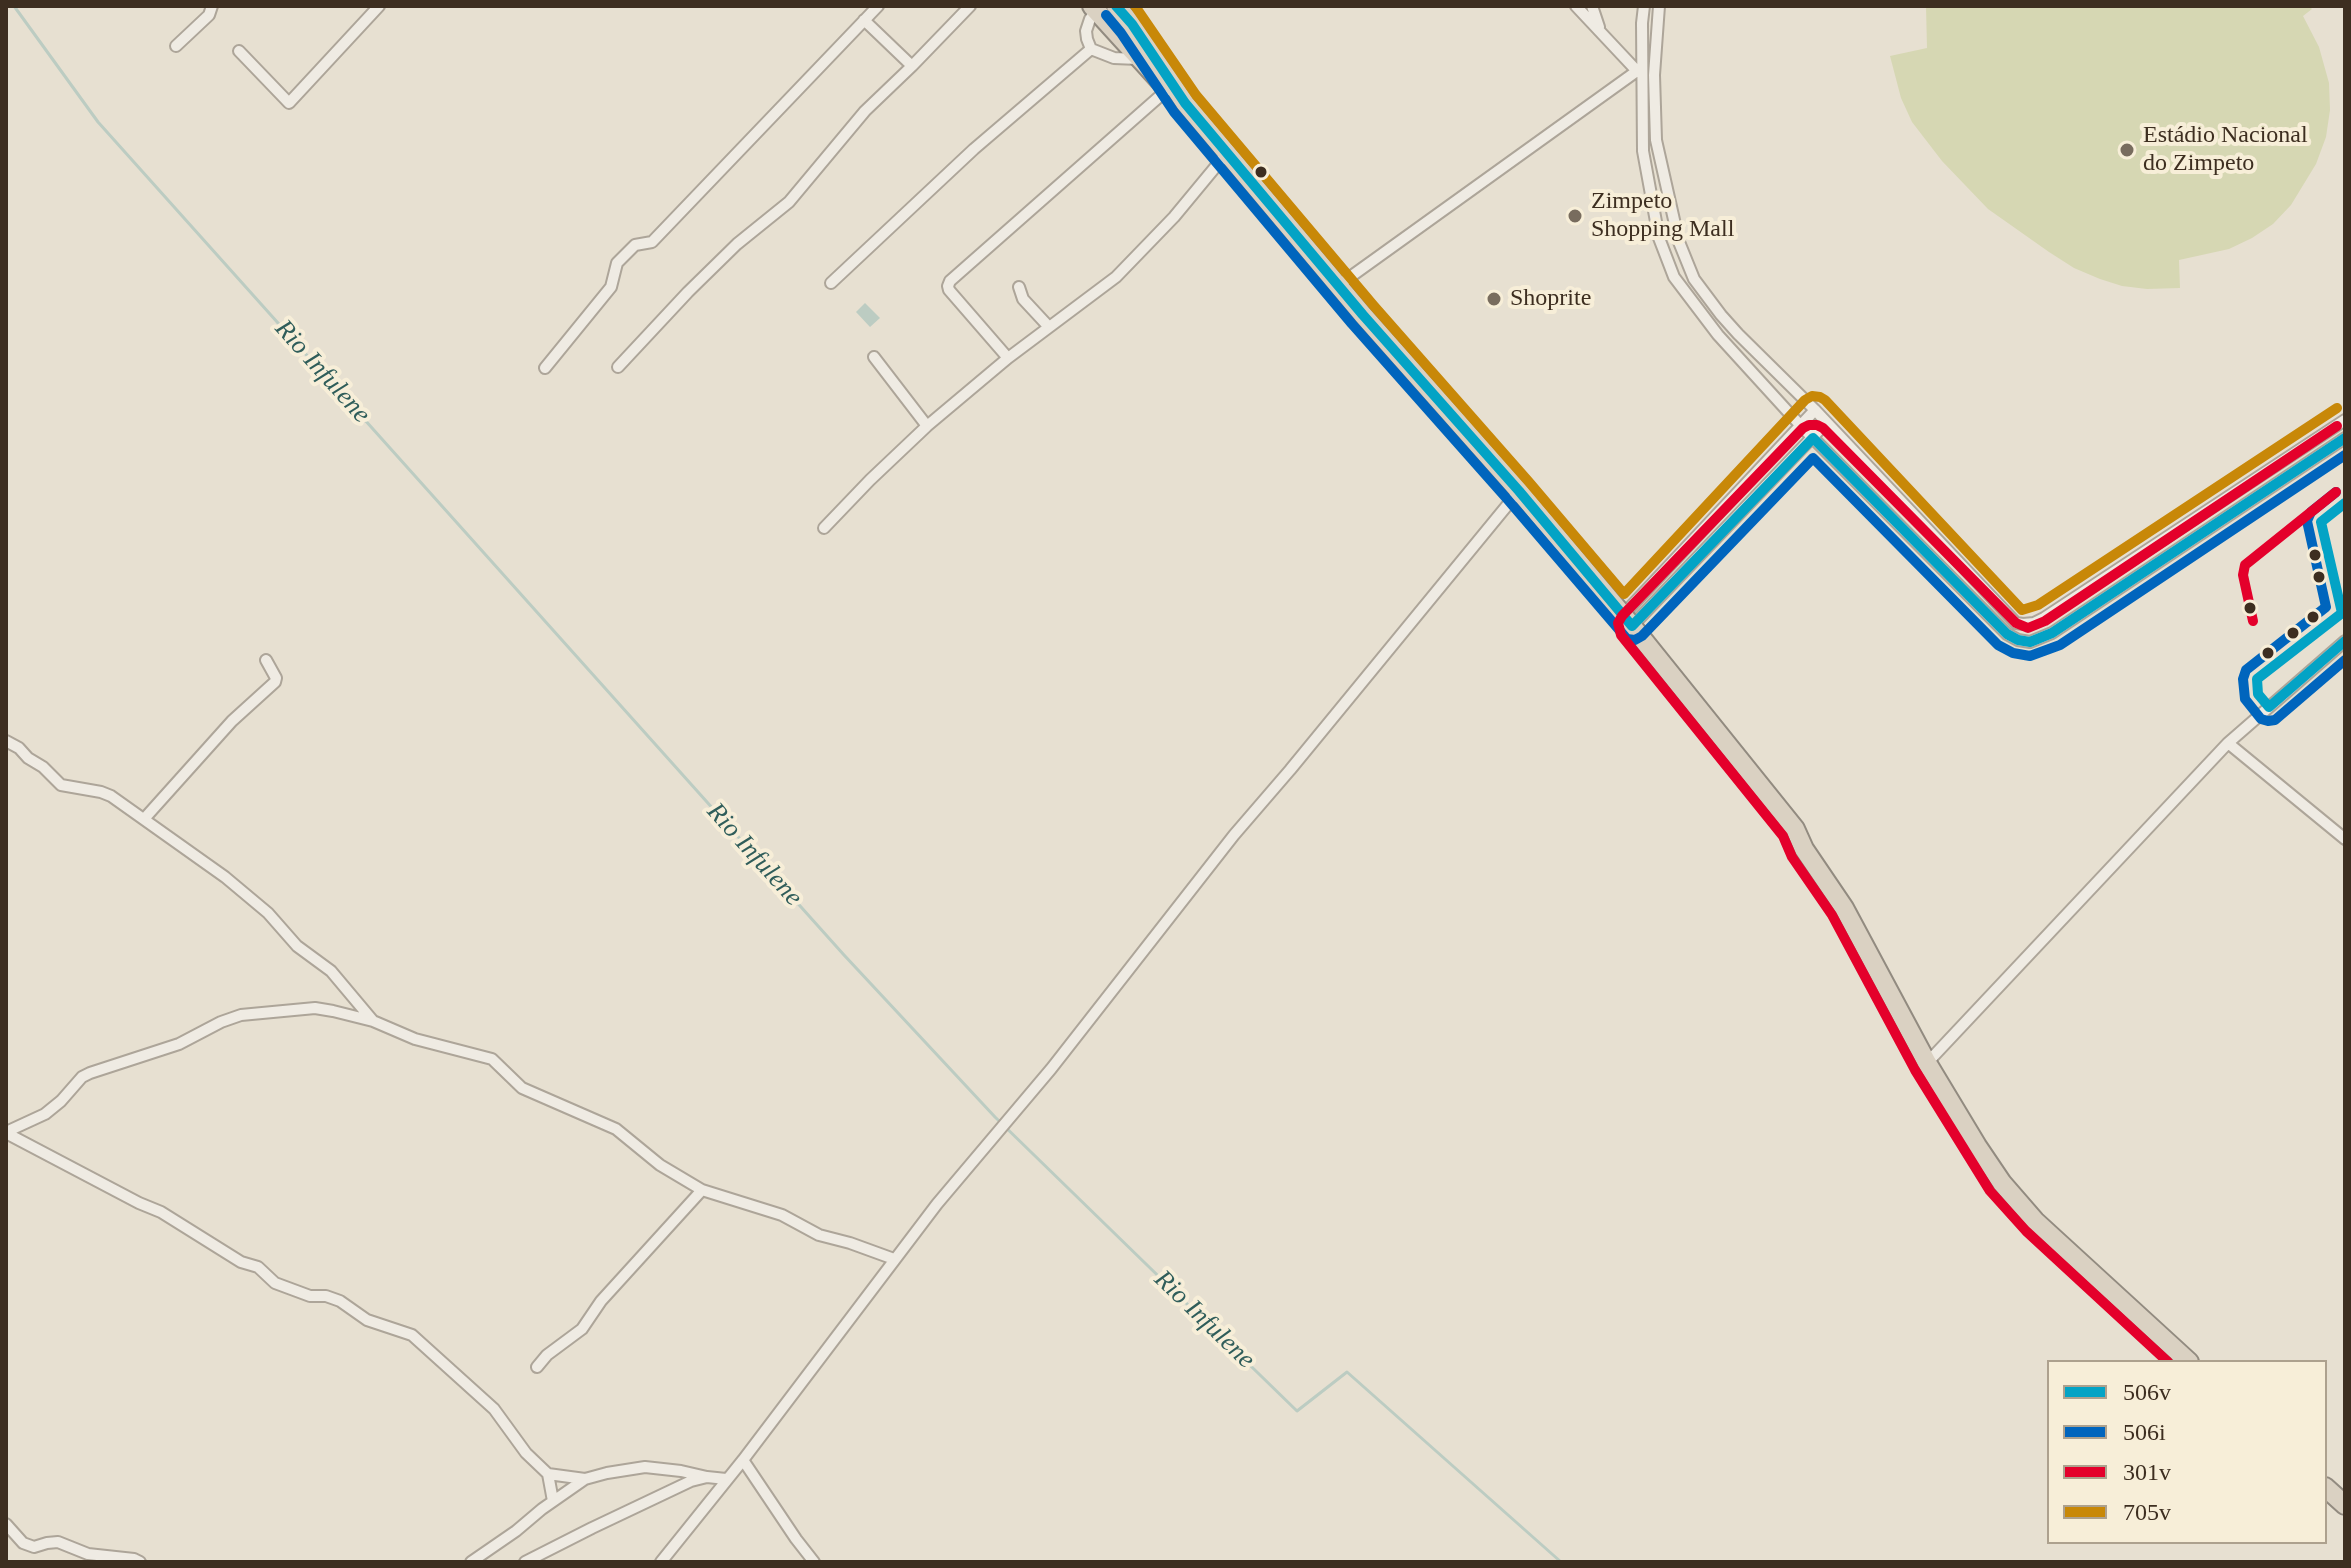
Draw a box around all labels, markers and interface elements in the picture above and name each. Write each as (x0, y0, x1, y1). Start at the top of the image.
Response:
place label: Estádio Nacional do Zimpeto (2143, 122, 2308, 178)
marker: Estádio Nacional do Zimpeto (2118, 141, 2136, 159)
unlabelled marker (1253, 164, 1269, 180)
place label: Zimpeto Shopping Mall (1591, 188, 1734, 244)
marker: Zimpeto Shopping Mall (1566, 207, 1584, 225)
place label: Shoprite (1510, 285, 1591, 313)
marker: Shoprite (1485, 290, 1503, 308)
water label: Rio Infulene (268, 314, 376, 430)
unlabelled marker (2307, 547, 2323, 563)
unlabelled marker (2311, 569, 2327, 585)
unlabelled marker (2242, 600, 2258, 616)
unlabelled marker (2305, 609, 2321, 625)
unlabelled marker (2285, 625, 2301, 641)
unlabelled marker (2260, 645, 2276, 661)
water label: Rio Infulene (700, 797, 808, 913)
water label: Rio Infulene (1147, 1264, 1261, 1376)
legend (2047, 1360, 2327, 1544)
text: 506v (2123, 1379, 2171, 1405)
text: 506i (2123, 1419, 2166, 1445)
text: 301v (2123, 1459, 2171, 1485)
text: 705v (2123, 1499, 2171, 1525)

